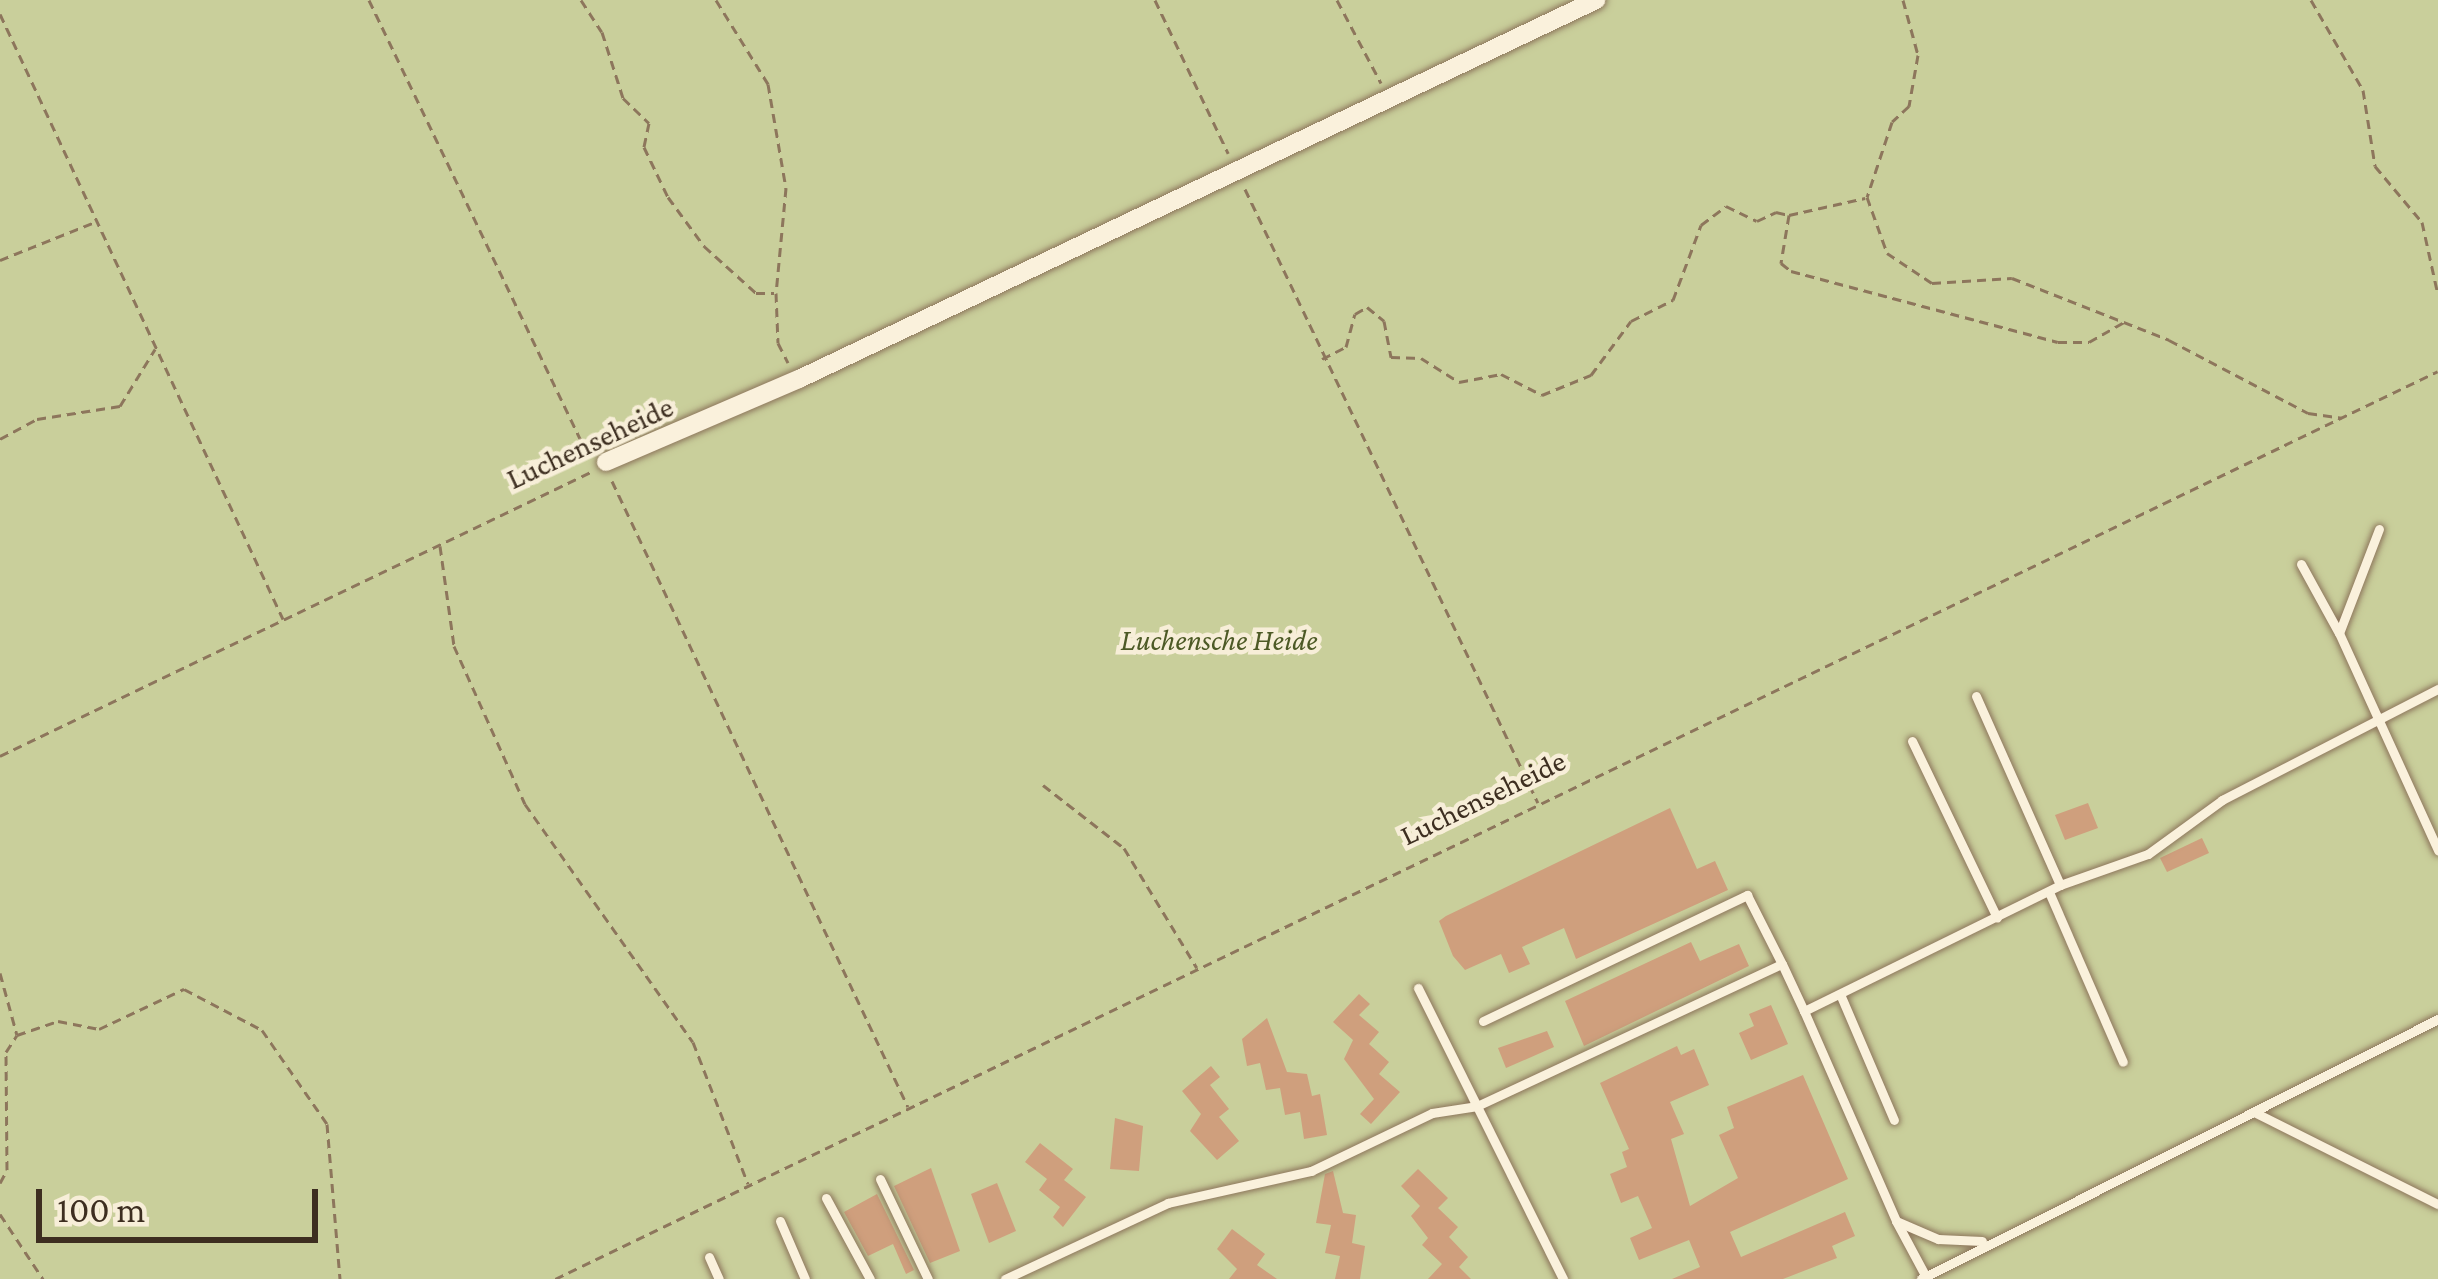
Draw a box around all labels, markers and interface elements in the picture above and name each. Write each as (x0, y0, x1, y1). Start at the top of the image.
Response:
street label: Luchenseheide (501, 389, 679, 497)
park label: Luchensche Heide (1120, 622, 1318, 658)
street label: Luchenseheide (1394, 742, 1572, 854)
scale bar (42, 1165, 324, 1239)
text: 100 m (57, 1190, 145, 1230)

